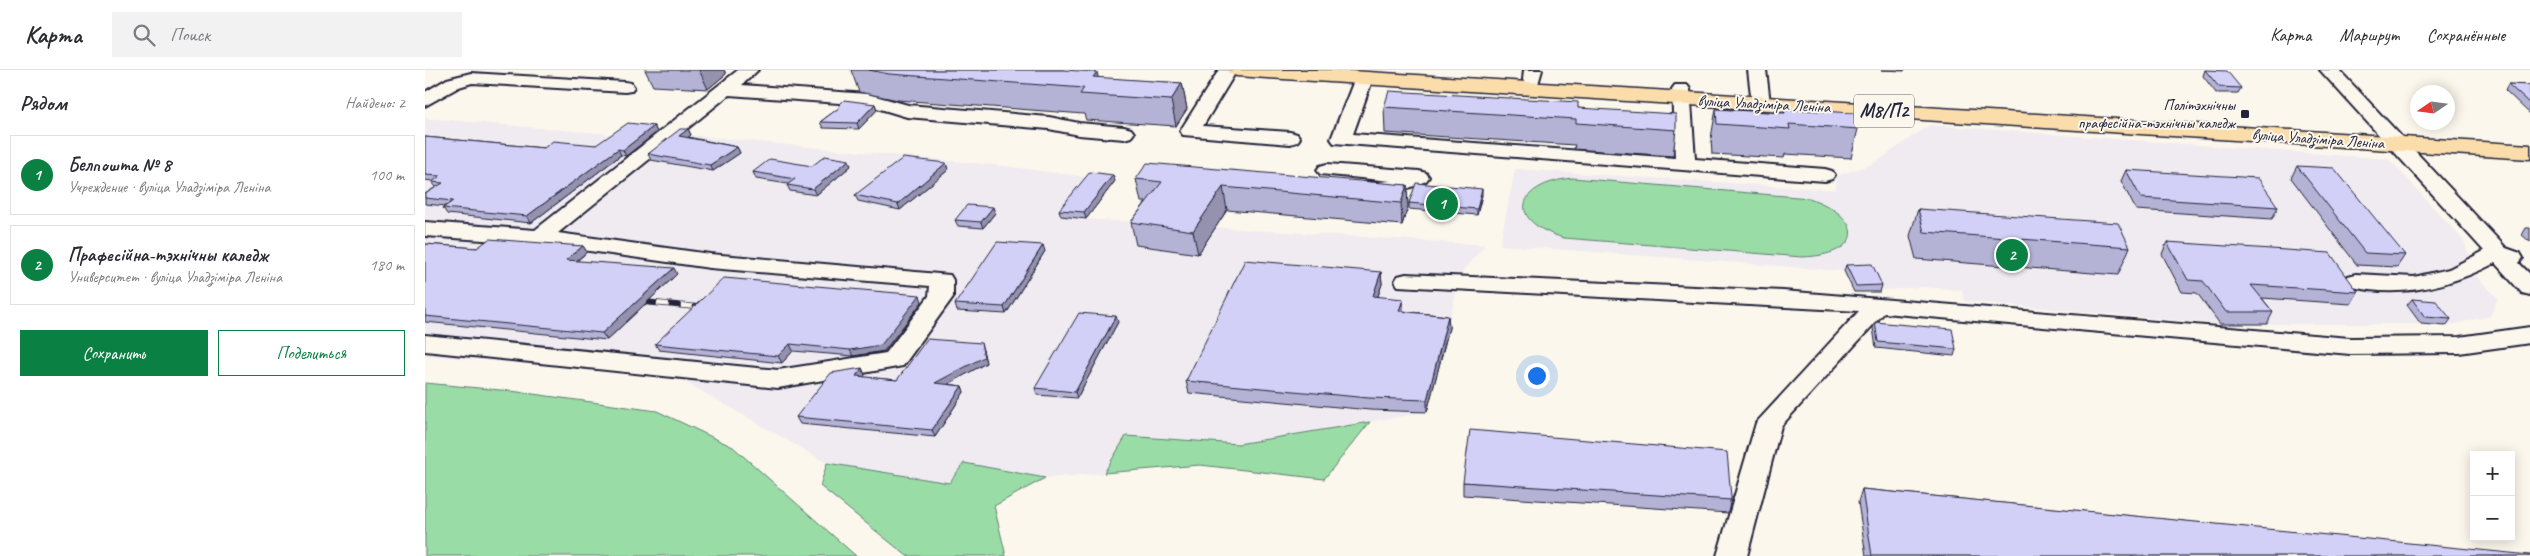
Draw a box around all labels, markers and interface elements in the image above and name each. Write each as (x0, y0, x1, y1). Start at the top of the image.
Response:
search box (112, 12, 462, 57)
text: Карта (25, 20, 82, 50)
icon: search (130, 21, 158, 49)
text: Поиск (170, 23, 210, 47)
text: Карта (2270, 24, 2311, 46)
text: Маршрут (2339, 24, 2399, 46)
text: Сохранённые (2427, 24, 2505, 46)
north arrow (2410, 85, 2455, 130)
text: Рядом (20, 90, 67, 116)
street label: вуліца Уладзіміра Леніна (1697, 91, 1832, 118)
text: Найдено: 2 (345, 93, 405, 113)
road number: М8/П2 (1854, 94, 1914, 128)
place label: Політэхнічны прафесійна-тэхнічны каледж (2078, 95, 2237, 133)
marker: Політэхнічны прафесійна-тэхнічны каледж (2239, 108, 2251, 120)
street label: вуліца Уладзіміра Леніна (2251, 124, 2386, 154)
text: Белпошта № 8 (68, 153, 171, 177)
text: 1 (33, 165, 41, 185)
text: 100 m (370, 165, 404, 185)
text: Учреждение · вуліца Уладзіміра Леніна (68, 177, 271, 197)
pin: 1 (1426, 185, 1458, 223)
pin: 2 (1996, 236, 2028, 274)
text: Прафесійна-тэхнічны каледж (68, 243, 268, 267)
text: 2 (33, 255, 41, 275)
text: 180 m (370, 255, 404, 275)
text: Университет · вуліца Уладзіміра Леніна (68, 267, 282, 287)
button: Сохранить (20, 330, 208, 376)
button: Поделиться (218, 330, 405, 376)
your location (1524, 363, 1550, 389)
map controls (2470, 451, 2515, 541)
button: + (2470, 451, 2515, 496)
button: − (2470, 496, 2515, 541)

